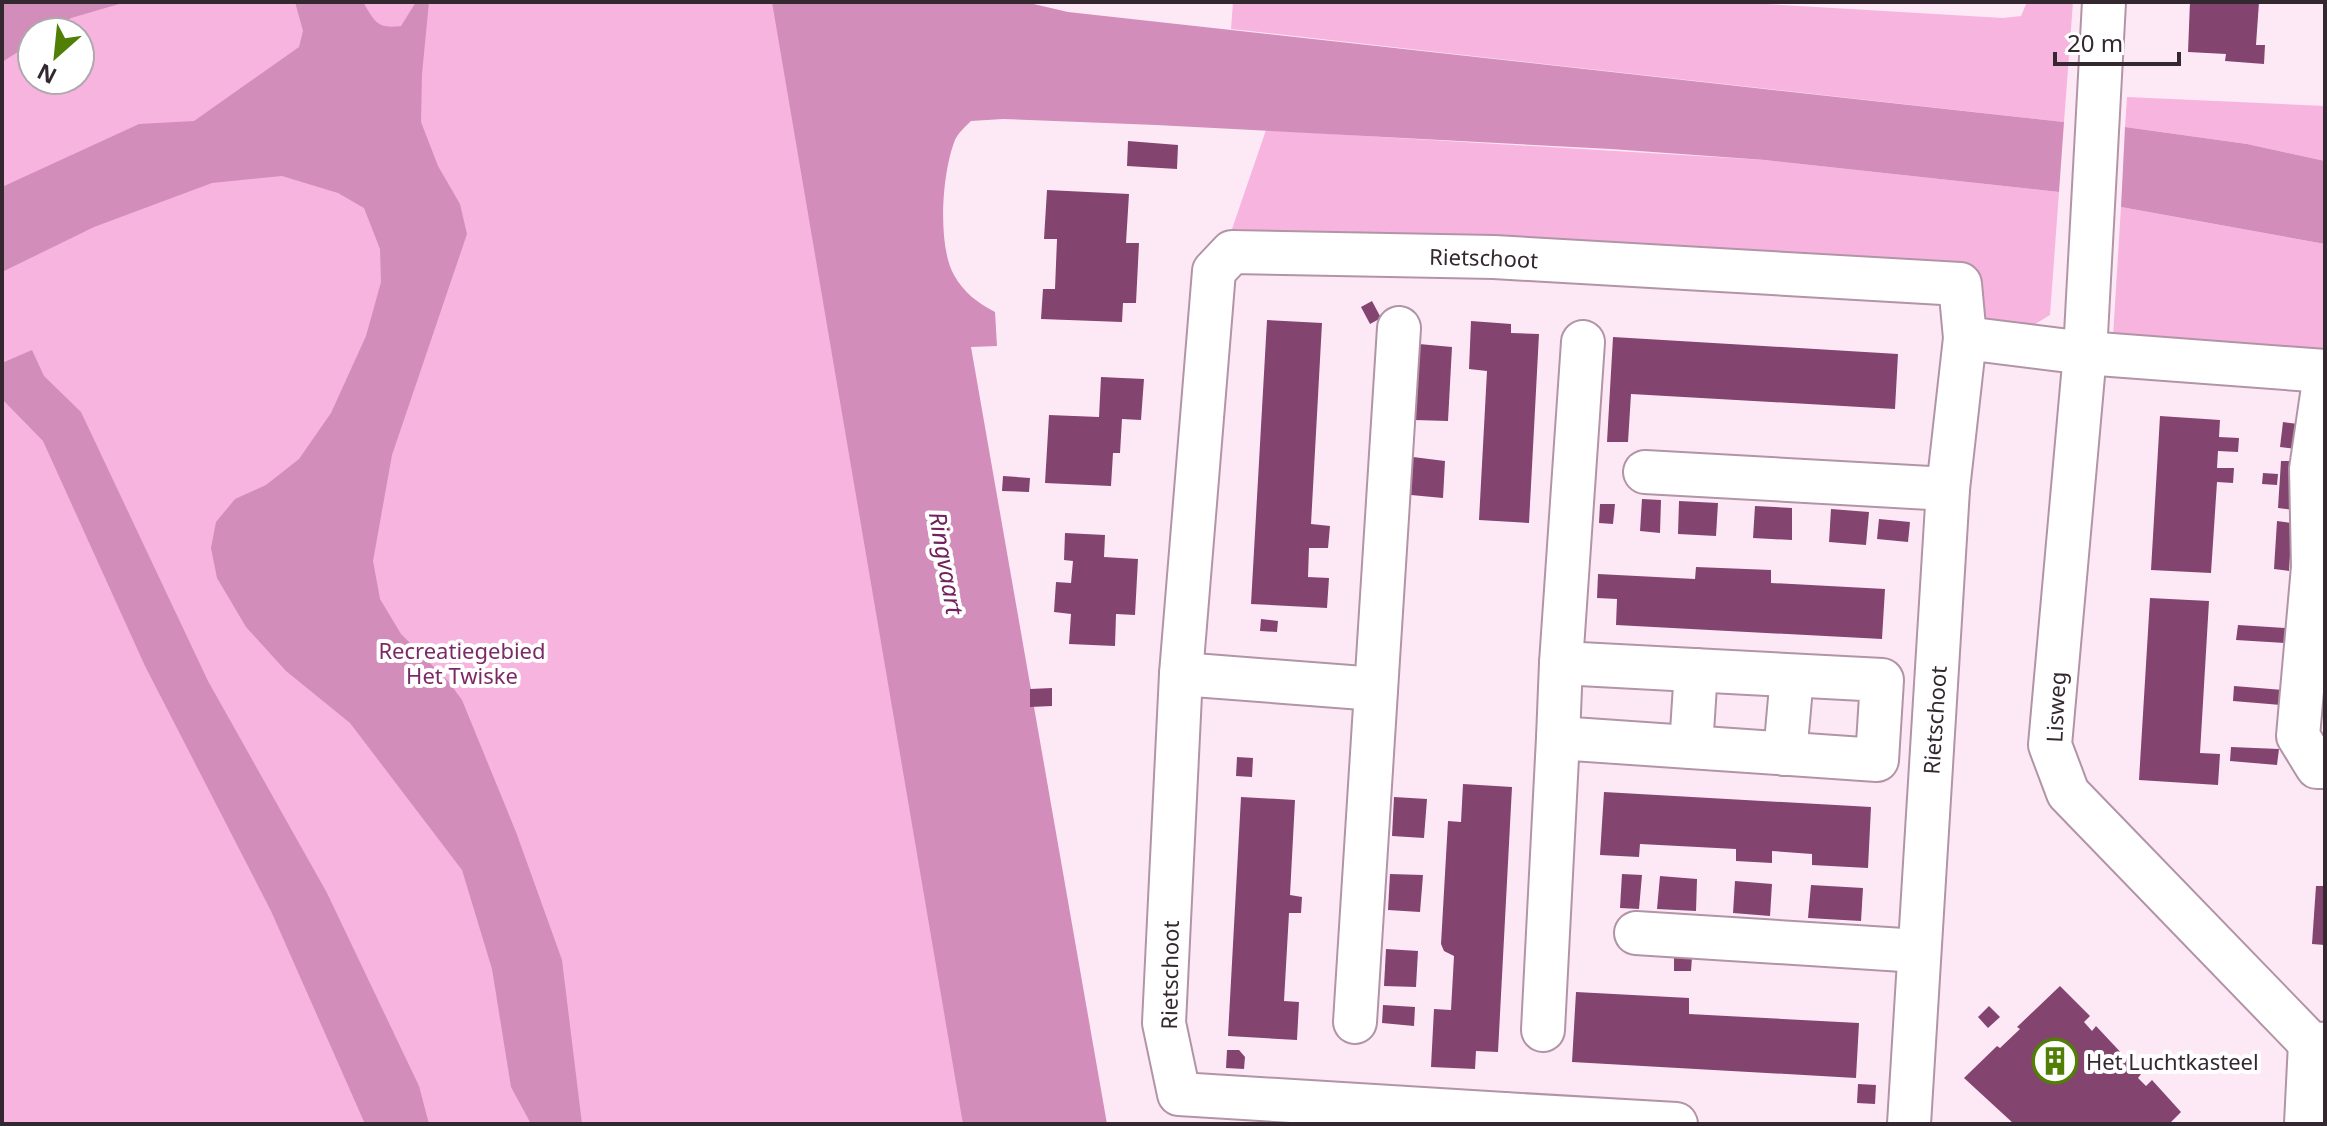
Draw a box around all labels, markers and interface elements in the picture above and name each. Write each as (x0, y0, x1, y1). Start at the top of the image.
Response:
north arrow (16, 16, 96, 96)
scale bar (2055, 16, 2179, 66)
text: 20 m (2067, 26, 2123, 59)
text: N (32, 57, 61, 92)
street label: Rietschoot (1429, 241, 1539, 275)
water label: Ringvaart (922, 509, 972, 618)
park label: Recreatiegebied Het Twiske (378, 635, 546, 690)
street label: Rietschoot (1915, 665, 1953, 775)
street label: Lisweg (2038, 671, 2072, 743)
street label: Rietschoot (1153, 920, 1185, 1030)
building icon: Het Luchtkasteel (2031, 1037, 2079, 1085)
place label: Het Luchtkasteel (2086, 1046, 2259, 1076)

